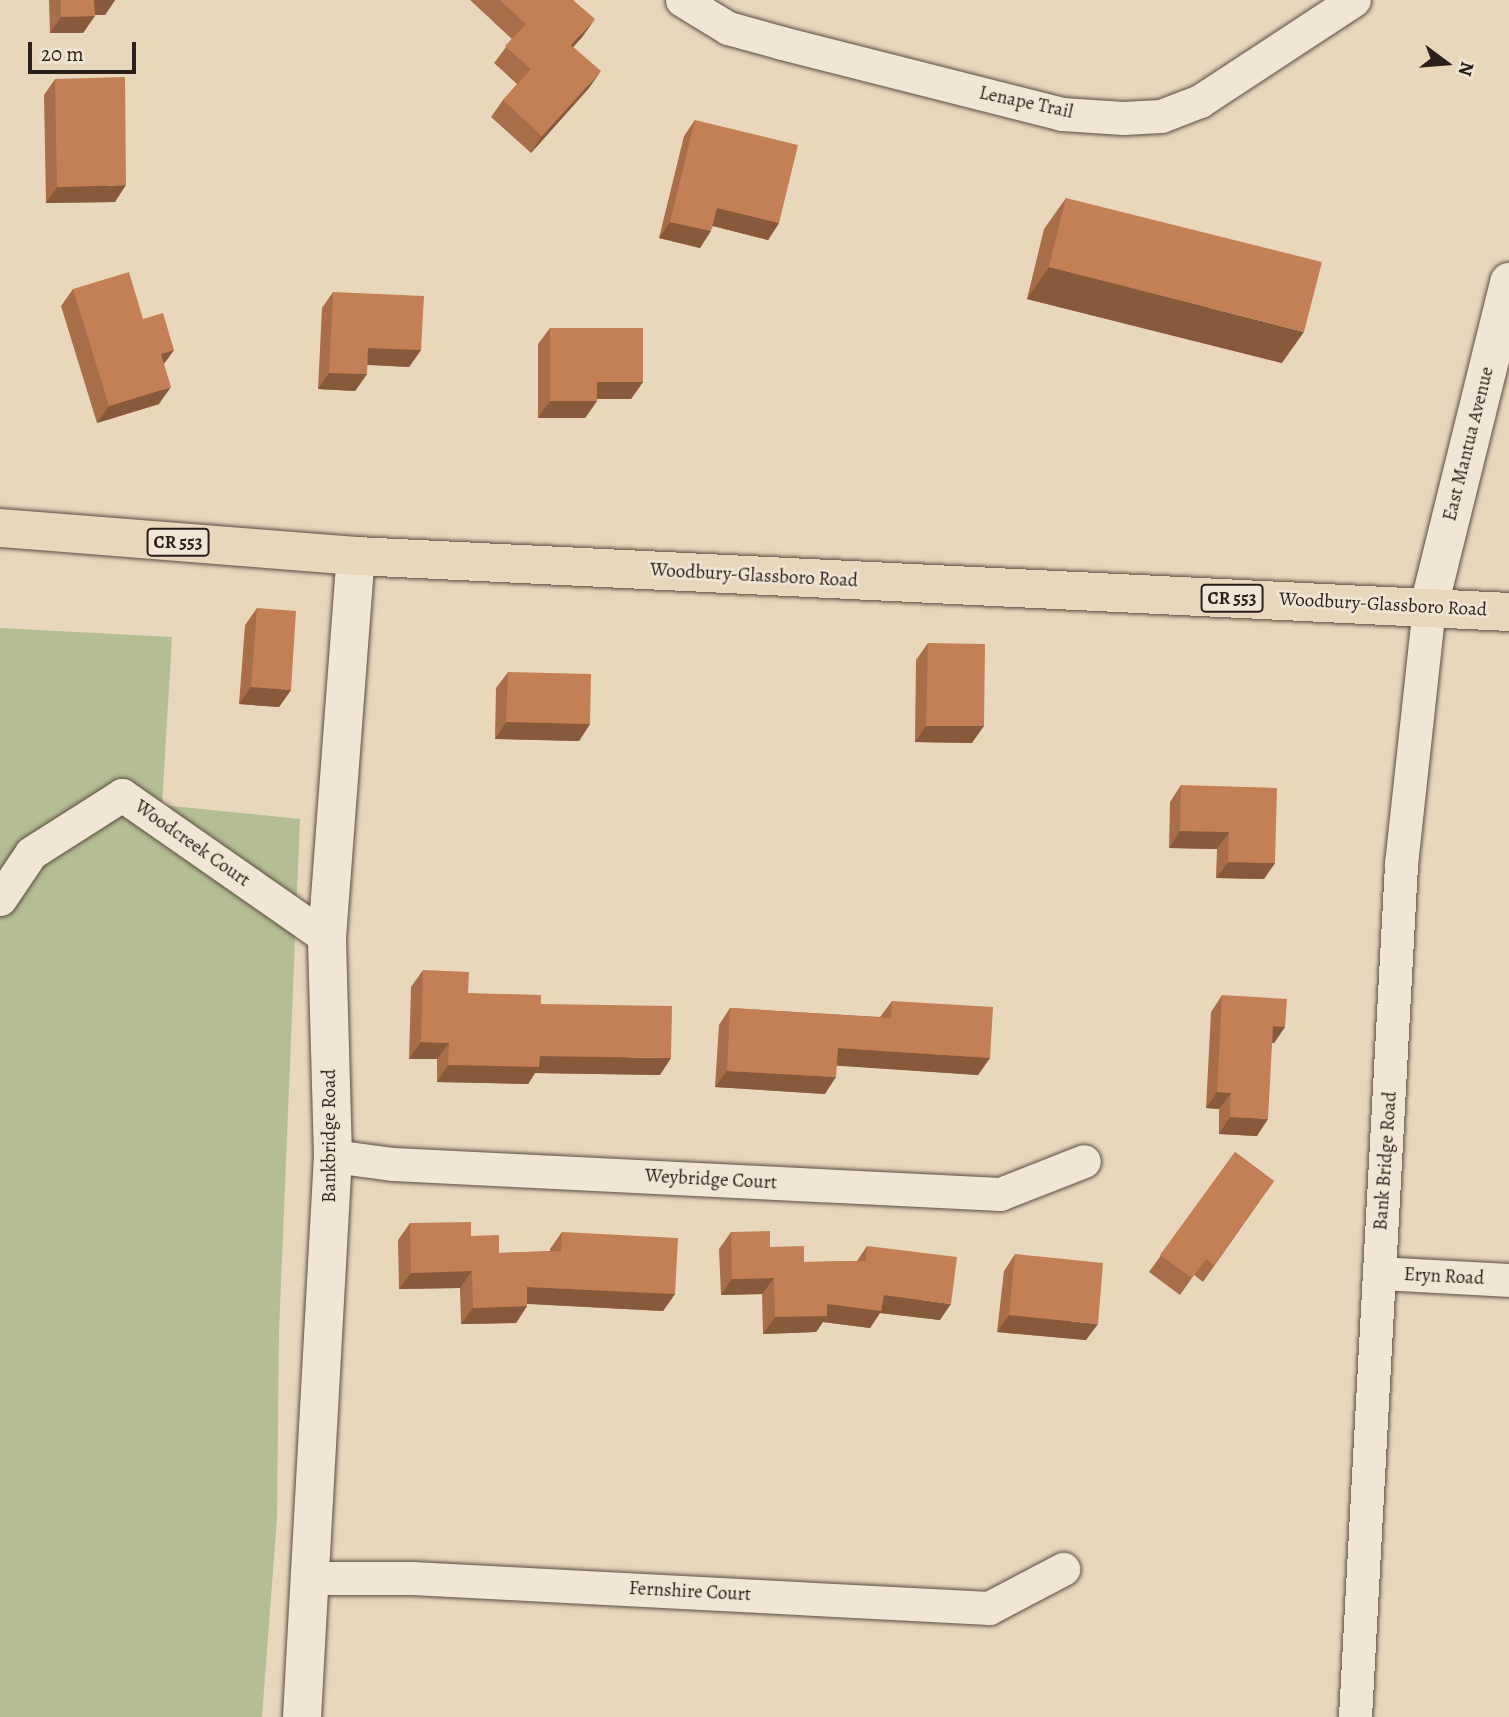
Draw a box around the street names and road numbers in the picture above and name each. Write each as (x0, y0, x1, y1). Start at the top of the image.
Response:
street label: Lenape Trail (977, 82, 1075, 124)
street label: East Mantua Avenue (1439, 364, 1499, 524)
road number: CR 553 (146, 528, 210, 556)
street label: Woodbury-Glassboro Road (649, 559, 859, 593)
road number: CR 553 (1200, 584, 1264, 612)
street label: Woodbury-Glassboro Road (1278, 588, 1488, 622)
street label: Woodcreek Court (130, 796, 254, 892)
street label: Bankbridge Road (319, 1069, 341, 1203)
street label: Bank Bridge Road (1370, 1091, 1402, 1231)
street label: Weybridge Court (644, 1165, 778, 1195)
street label: Eryn Road (1403, 1264, 1485, 1290)
street label: Fernshire Court (628, 1577, 752, 1607)

